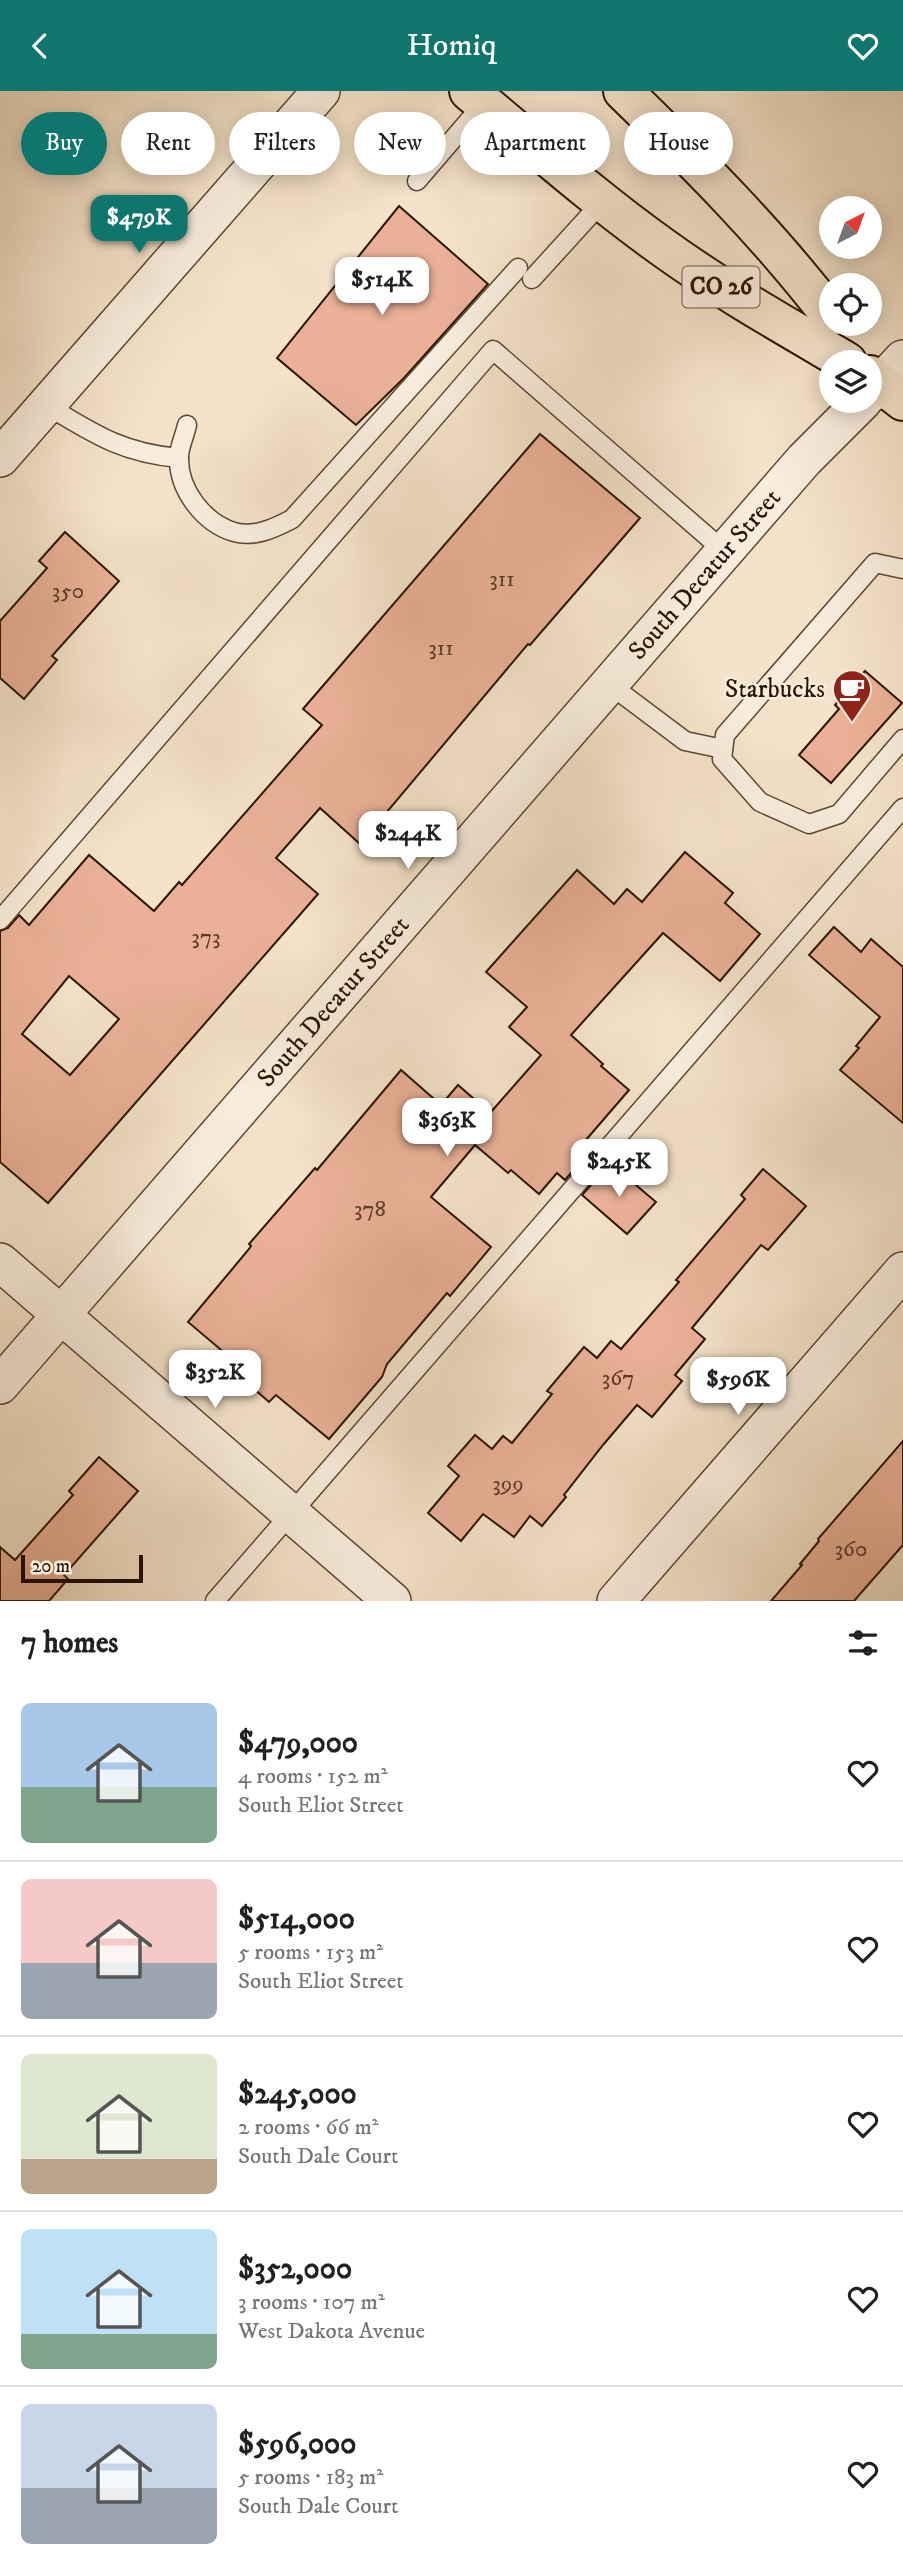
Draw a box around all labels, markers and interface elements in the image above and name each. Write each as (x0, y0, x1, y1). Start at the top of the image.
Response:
text: Homiq (406, 26, 497, 66)
icon: back (21, 27, 59, 65)
icon: heart (844, 27, 882, 65)
chip: Buy (21, 112, 107, 175)
chip: Rent (121, 112, 215, 175)
chip: Filters (229, 112, 340, 175)
chip: New (354, 112, 446, 175)
chip: Apartment (460, 112, 610, 175)
chip: House (624, 112, 733, 175)
pin: $479K (90, 195, 188, 255)
north arrow (819, 196, 882, 259)
map controls (819, 196, 882, 413)
text: $479K (107, 203, 171, 232)
pin: $514K (333, 257, 431, 317)
text: $514K (351, 265, 413, 294)
road number: CO 26 (682, 267, 760, 307)
button: locate (819, 273, 882, 336)
button: layers (819, 350, 882, 413)
street label: South Decatur Street (621, 482, 788, 667)
house number: 311 (489, 565, 515, 594)
house number: 350 (52, 577, 84, 606)
house number: 311 (428, 634, 454, 663)
cafe icon: Starbucks (831, 668, 873, 723)
place label: Starbucks (725, 673, 825, 706)
pin: $244K (359, 811, 457, 871)
text: $244K (375, 819, 441, 848)
street label: South Decatur Street (250, 909, 417, 1094)
house number: 373 (191, 923, 221, 952)
pin: $363K (398, 1098, 496, 1158)
text: $363K (418, 1106, 476, 1135)
pin: $245K (570, 1139, 668, 1199)
text: $245K (587, 1147, 651, 1176)
house number: 378 (354, 1195, 386, 1224)
pin: $352K (166, 1351, 264, 1410)
pin: $596K (689, 1357, 787, 1417)
text: $352K (185, 1358, 245, 1387)
house number: 367 (602, 1364, 634, 1393)
text: $596K (706, 1365, 770, 1394)
house number: 399 (492, 1470, 524, 1499)
house number: 360 (835, 1535, 867, 1564)
scale bar (21, 1552, 144, 1584)
text: 20 m (32, 1555, 70, 1578)
icon: filters (844, 1624, 882, 1662)
text: 7 homes (21, 1625, 118, 1662)
text: $479,000 (238, 1725, 358, 1762)
icon: home (77, 1731, 161, 1815)
icon: heart (844, 1754, 882, 1792)
text: 4 rooms · 152 m² (238, 1762, 387, 1791)
text: South Eliot Street (238, 1791, 404, 1820)
text: $514,000 (238, 1901, 355, 1938)
icon: home (77, 1907, 161, 1991)
icon: heart (844, 1930, 882, 1968)
text: 5 rooms · 153 m² (238, 1938, 383, 1967)
text: South Eliot Street (238, 1967, 404, 1996)
text: $245,000 (238, 2076, 357, 2113)
icon: home (77, 2082, 161, 2166)
icon: heart (844, 2105, 882, 2143)
text: 2 rooms · 66 m² (238, 2113, 378, 2142)
text: South Dale Court (238, 2142, 398, 2171)
text: $352,000 (238, 2251, 352, 2288)
icon: home (77, 2257, 161, 2341)
icon: heart (844, 2280, 882, 2318)
text: 3 rooms · 107 m² (238, 2288, 385, 2317)
text: West Dakota Avenue (238, 2317, 425, 2346)
text: $596,000 (238, 2426, 356, 2463)
icon: home (77, 2432, 161, 2516)
icon: heart (844, 2455, 882, 2493)
text: 5 rooms · 183 m² (238, 2463, 383, 2492)
text: South Dale Court (238, 2492, 398, 2521)

